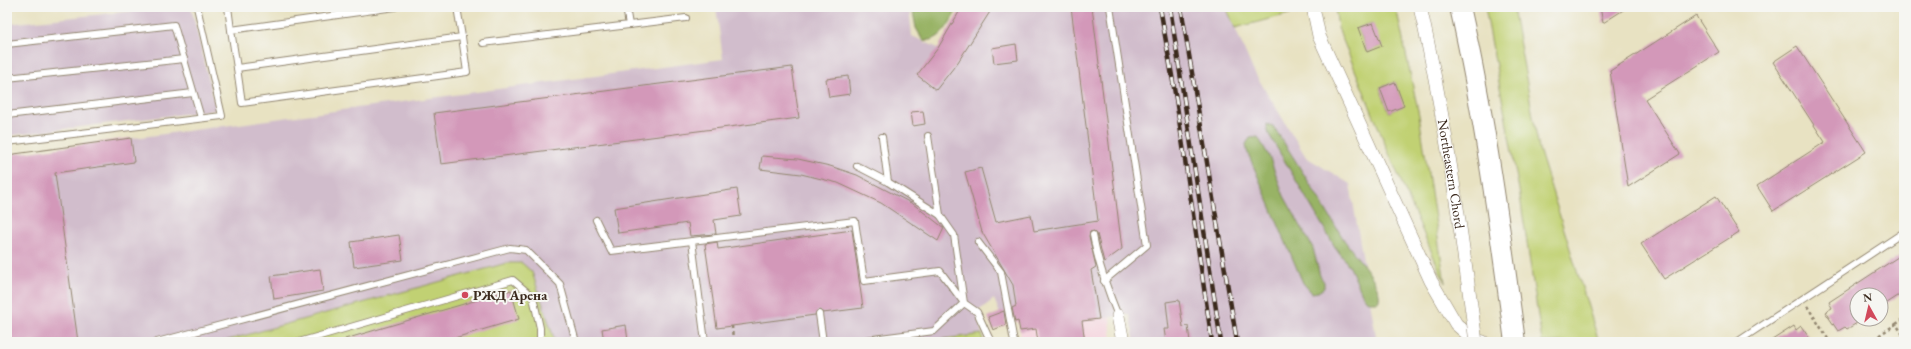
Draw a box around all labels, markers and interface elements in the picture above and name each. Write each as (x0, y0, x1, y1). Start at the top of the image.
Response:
street label: Northeastern Chord (1434, 118, 1469, 231)
place label: РЖД Арена (473, 286, 548, 304)
north arrow (1849, 287, 1889, 327)
marker: РЖД Арена (460, 290, 470, 300)
text: N (1862, 290, 1873, 305)

